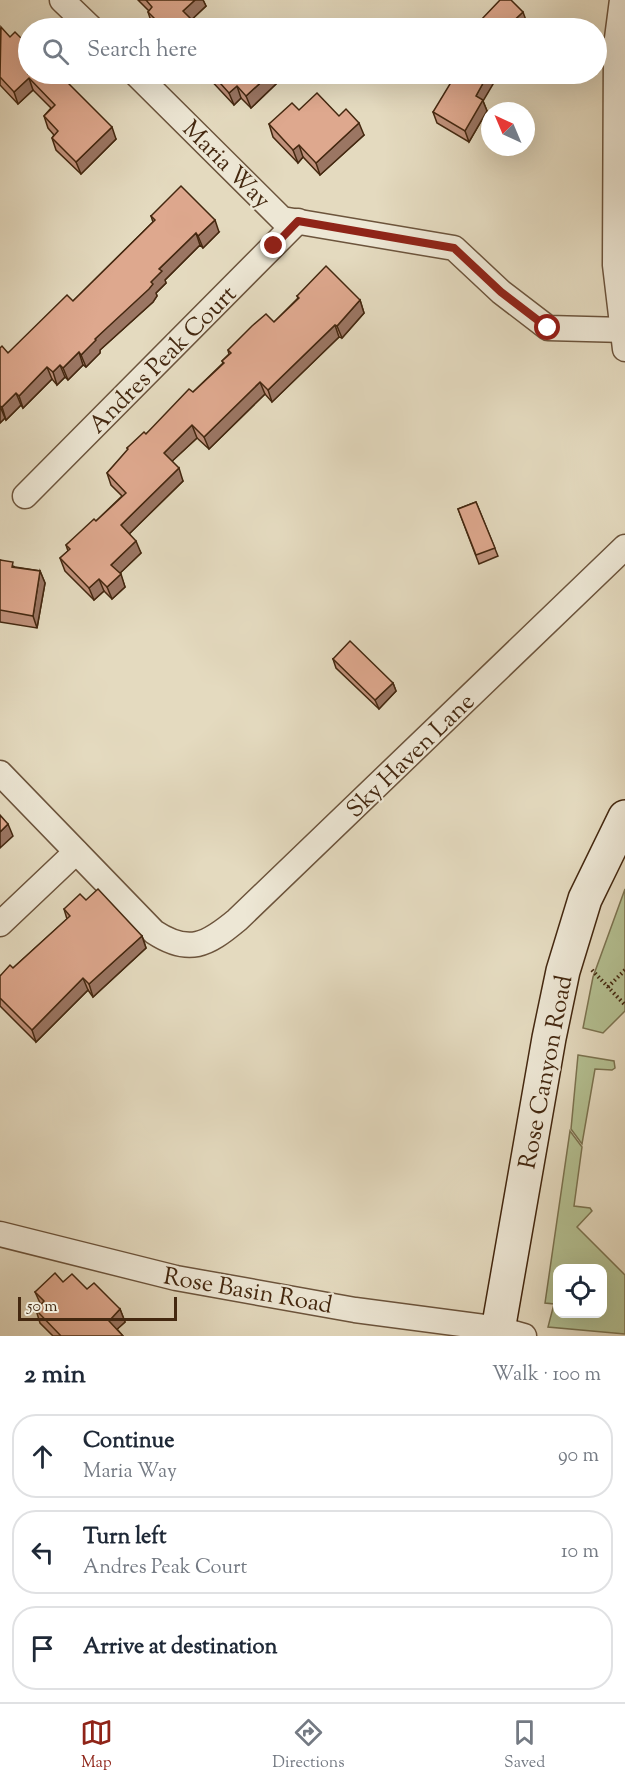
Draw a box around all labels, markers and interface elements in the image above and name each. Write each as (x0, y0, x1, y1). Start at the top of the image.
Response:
search box (18, 18, 607, 84)
icon: search (39, 35, 72, 68)
text: Search here (87, 35, 197, 67)
north arrow (481, 102, 535, 156)
street label: Maria Way (174, 114, 277, 217)
route end (260, 232, 286, 258)
street label: Andres Peak Court (82, 279, 245, 442)
route start (534, 314, 560, 340)
street label: Sky Haven Lane (340, 686, 483, 827)
street label: Rose Canyon Road (511, 972, 583, 1172)
street label: Rose Basin Road (160, 1260, 335, 1324)
map controls (553, 1264, 607, 1318)
button: locate (553, 1264, 607, 1318)
scale bar (18, 1294, 177, 1322)
text: 50 m (27, 1296, 58, 1319)
text: 2 min (24, 1357, 86, 1394)
text: Walk · 100 m (492, 1361, 601, 1390)
text: Continue (83, 1426, 174, 1458)
icon: ahead (26, 1440, 59, 1473)
text: 90 m (558, 1442, 599, 1471)
text: Maria Way (83, 1458, 177, 1487)
text: Turn left (83, 1522, 166, 1554)
icon: left (26, 1536, 59, 1569)
text: 10 m (561, 1538, 599, 1567)
text: Andres Peak Court (83, 1554, 247, 1583)
icon: arrive (26, 1632, 59, 1665)
text: Arrive at destination (83, 1632, 278, 1664)
tab: Map (80, 1716, 113, 1775)
tab: Directions (272, 1716, 345, 1775)
tab: Saved (504, 1716, 545, 1775)

